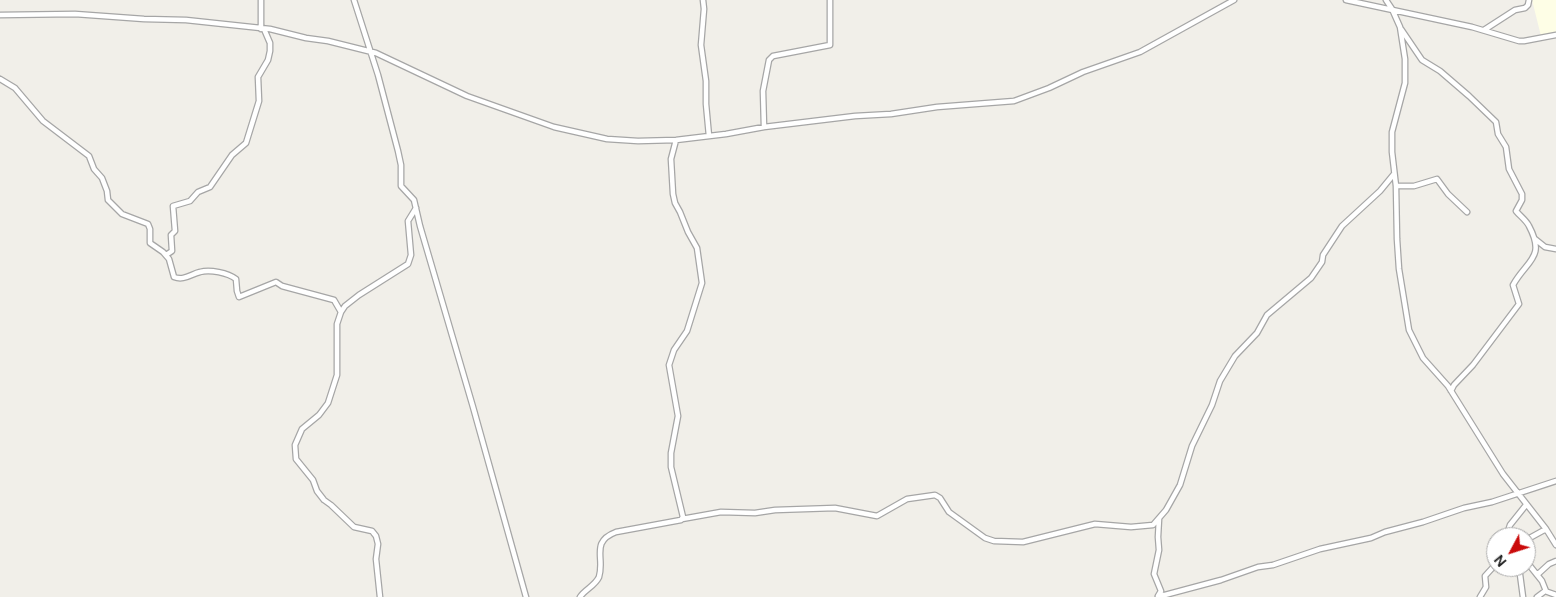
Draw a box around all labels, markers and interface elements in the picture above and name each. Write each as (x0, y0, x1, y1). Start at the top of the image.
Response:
north arrow (1486, 527, 1536, 577)
text: N (1490, 551, 1510, 571)

